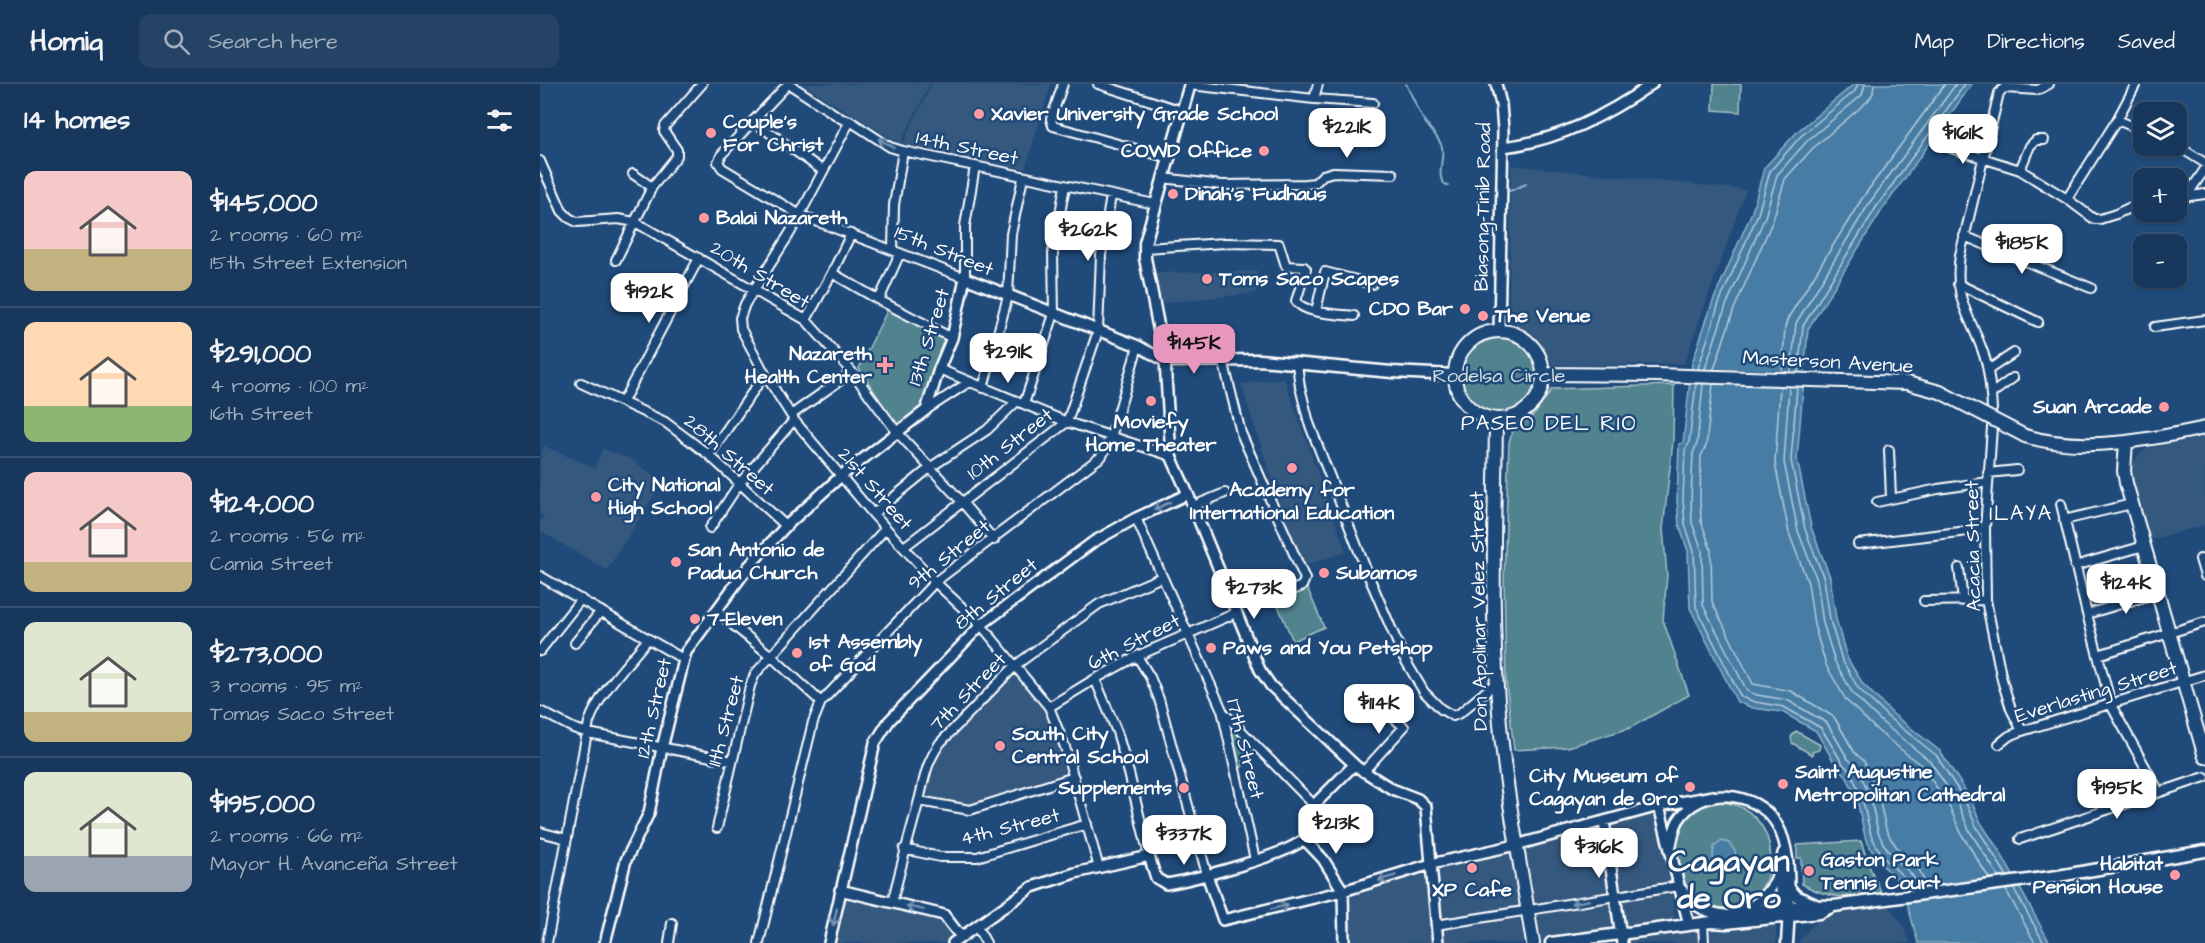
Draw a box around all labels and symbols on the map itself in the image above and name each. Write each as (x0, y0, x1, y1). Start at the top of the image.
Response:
place label: Xavier University Grade School (991, 100, 1278, 129)
marker: Xavier University Grade School (972, 107, 986, 121)
place label: Couple's For Christ (723, 108, 824, 159)
pin: $221K (1305, 108, 1389, 159)
pin: $161K (1921, 114, 2005, 165)
street label: Biasong-Tinib Road (1468, 122, 1499, 292)
street label: 14th Street (913, 124, 1021, 172)
marker: Couple's For Christ (704, 126, 718, 140)
one-way arrow (877, 137, 894, 149)
place label: COWD Office (1121, 137, 1252, 165)
marker: COWD Office (1257, 144, 1271, 158)
place label: Dinah's Fudhaus (1185, 180, 1327, 208)
marker: Dinah's Fudhaus (1166, 187, 1180, 201)
place label: Balai Nazareth (716, 204, 848, 232)
marker: Balai Nazareth (697, 211, 711, 225)
pin: $262K (1046, 211, 1130, 262)
street label: 15th Street (890, 218, 998, 284)
pin: $185K (1980, 224, 2064, 275)
street label: 20th Street (705, 234, 815, 316)
place label: Toms Saco Scapes (1218, 265, 1399, 293)
marker: Toms Saco Scapes (1200, 272, 1214, 286)
pin: $192K (607, 273, 691, 324)
street label: 13th Street (901, 285, 957, 389)
place label: CDO Bar (1369, 295, 1454, 323)
marker: CDO Bar (1458, 302, 1472, 316)
place label: The Venue (1494, 302, 1591, 330)
marker: The Venue (1476, 309, 1490, 323)
pin: $145K (1152, 324, 1236, 375)
pin: $291K (966, 333, 1050, 384)
place label: Nazareth Health Center (745, 340, 873, 391)
street label: Masterson Avenue (1742, 344, 1914, 380)
marker: Nazareth Health Center (876, 356, 894, 374)
park label: Rodelsa Circle (1433, 362, 1566, 390)
place label: Suan Arcade (2032, 393, 2152, 421)
marker: Moviefy Home Theater (1144, 394, 1158, 408)
marker: Suan Arcade (2157, 400, 2171, 414)
street label: 10th Street (961, 401, 1059, 487)
street label: 28th Street (678, 408, 780, 502)
place label: Moviefy Home Theater (1085, 408, 1217, 459)
district label: PASEO DEL RIO (1461, 409, 1637, 438)
street label: 21st Street (831, 441, 919, 537)
marker: Academy for International Education (1285, 461, 1299, 475)
place label: City National High School (608, 471, 721, 523)
place label: Academy for International Education (1190, 476, 1394, 527)
street label: Acacia Street (1958, 480, 1988, 612)
marker: City National High School (589, 490, 603, 504)
street label: Don Apolinar Velez Street (1463, 491, 1495, 731)
district label: ILAYA (1989, 499, 2053, 528)
one-way arrow (1154, 501, 1172, 512)
street label: 9th Street (902, 513, 996, 597)
place label: San Antonio de Padua Church (687, 536, 825, 587)
street label: 8th Street (948, 551, 1044, 637)
marker: San Antonio de Padua Church (669, 555, 683, 569)
place label: Subamos (1335, 559, 1417, 587)
pin: $124K (2084, 564, 2168, 615)
marker: Subamos (1317, 566, 1331, 580)
pin: $273K (1212, 569, 1296, 620)
place label: 7-Eleven (706, 605, 783, 633)
street label: 6th Street (1083, 607, 1185, 677)
marker: 7-Eleven (688, 612, 702, 626)
place label: 1st Assembly of God (809, 628, 922, 679)
place label: Paws and You Petshop (1223, 634, 1434, 662)
marker: Paws and You Petshop (1204, 641, 1218, 655)
marker: 1st Assembly of God (790, 646, 804, 660)
street label: 7th Street (923, 646, 1013, 738)
street label: Everlasting Street (2011, 654, 2181, 731)
street label: 12th Street (629, 655, 679, 761)
street label: 11th Street (700, 673, 752, 769)
pin: $114K (1337, 684, 1421, 735)
street label: 17th Street (1219, 696, 1271, 802)
place label: South City Central School (1011, 720, 1148, 771)
marker: South City Central School (993, 739, 1007, 753)
place label: Saint Augustine Metropolitan Cathedral (1794, 758, 2005, 809)
place label: City Museum of Cagayan de Oro (1529, 762, 1679, 814)
pin: $195K (2075, 769, 2159, 820)
place label: Supplements (1057, 774, 1172, 802)
marker: Saint Augustine Metropolitan Cathedral (1776, 777, 1790, 791)
marker: City Museum of Cagayan de Oro (1683, 780, 1697, 794)
marker: Supplements (1177, 781, 1191, 795)
street label: 4th Street (957, 801, 1063, 853)
pin: $213K (1294, 804, 1378, 855)
pin: $337K (1142, 815, 1226, 866)
pin: $316K (1557, 828, 1641, 879)
district label: Cagayan de Oro (1668, 839, 1790, 921)
place label: Gaston Park Tennis Court (1820, 846, 1941, 897)
place label: Habitat Pension House (2033, 850, 2164, 901)
marker: XP Cafe (1465, 861, 1479, 875)
marker: Gaston Park Tennis Court (1802, 864, 1816, 878)
marker: Habitat Pension House (2168, 868, 2182, 882)
one-way arrow (1378, 873, 1397, 884)
place label: XP Cafe (1432, 876, 1512, 904)
one-way arrow (1571, 897, 1590, 908)
one-way arrow (1270, 900, 1289, 912)
one-way arrow (906, 902, 925, 914)
one-way arrow (828, 907, 840, 926)

